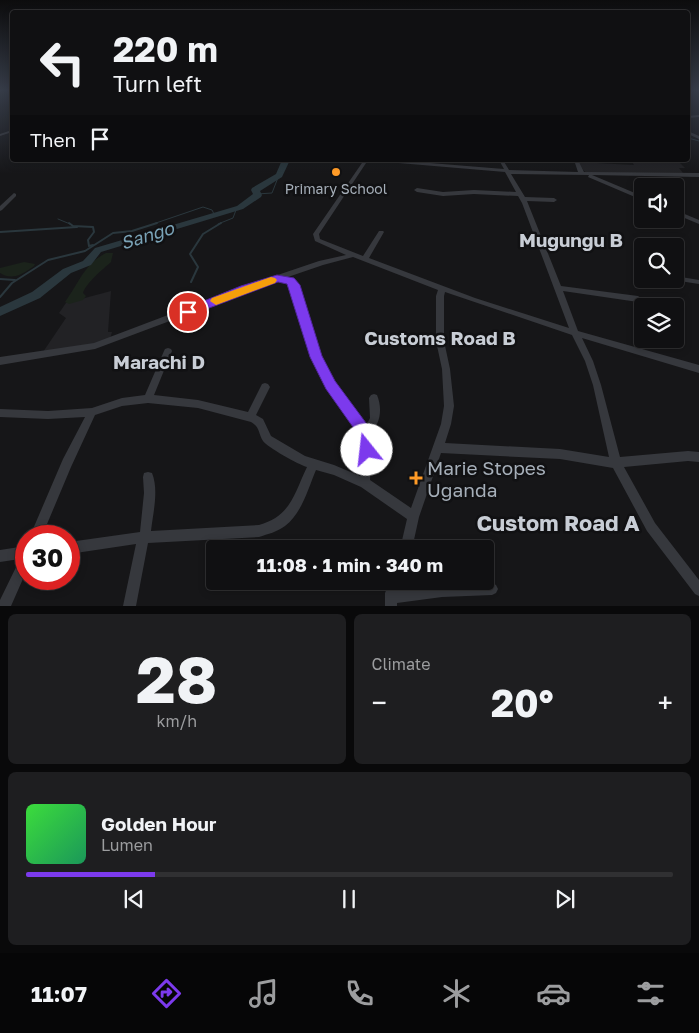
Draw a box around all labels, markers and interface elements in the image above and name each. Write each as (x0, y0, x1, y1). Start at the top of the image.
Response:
text: 220 m (113, 28, 218, 70)
icon: left (30, 30, 95, 95)
text: Turn left (113, 70, 202, 97)
icon: arrive (86, 125, 114, 153)
text: Then (30, 128, 76, 151)
marker: Primary School (330, 166, 342, 178)
map controls (634, 178, 684, 348)
button: sound (634, 178, 684, 228)
place label: Primary School (285, 180, 387, 197)
water label: Sango (118, 216, 177, 254)
district label: Mugungu B (519, 228, 623, 251)
button: search (634, 238, 684, 288)
pin (167, 291, 209, 333)
icon: arrive (174, 298, 202, 326)
button: layers (634, 298, 684, 348)
district label: Customs Road B (364, 326, 516, 349)
district label: Marachi D (113, 350, 205, 373)
position arrow (340, 423, 392, 475)
place label: Marie Stopes Uganda (427, 456, 546, 501)
marker: Marie Stopes Uganda (409, 471, 423, 485)
district label: Custom Road A (476, 509, 640, 536)
speed limit sign: 30 (15, 525, 80, 590)
text: 11:08 · 1 min · 340 m (257, 553, 443, 576)
text: 28 (136, 639, 217, 717)
text: Climate (372, 654, 431, 674)
text: 20° (491, 680, 554, 725)
text: − (372, 686, 387, 719)
text: + (658, 686, 673, 719)
text: km/h (156, 711, 197, 731)
text: Golden Hour (101, 812, 216, 835)
text: Lumen (101, 835, 153, 855)
icon: previous (120, 885, 148, 913)
icon: pause (335, 885, 363, 913)
icon: next (551, 885, 579, 913)
icon: directions (149, 976, 184, 1011)
icon: music (246, 976, 281, 1011)
icon: phone (342, 976, 377, 1011)
icon: climate (439, 976, 474, 1011)
icon: car (536, 976, 571, 1011)
icon: filters (633, 976, 668, 1011)
text: 11:07 (31, 980, 87, 1007)

